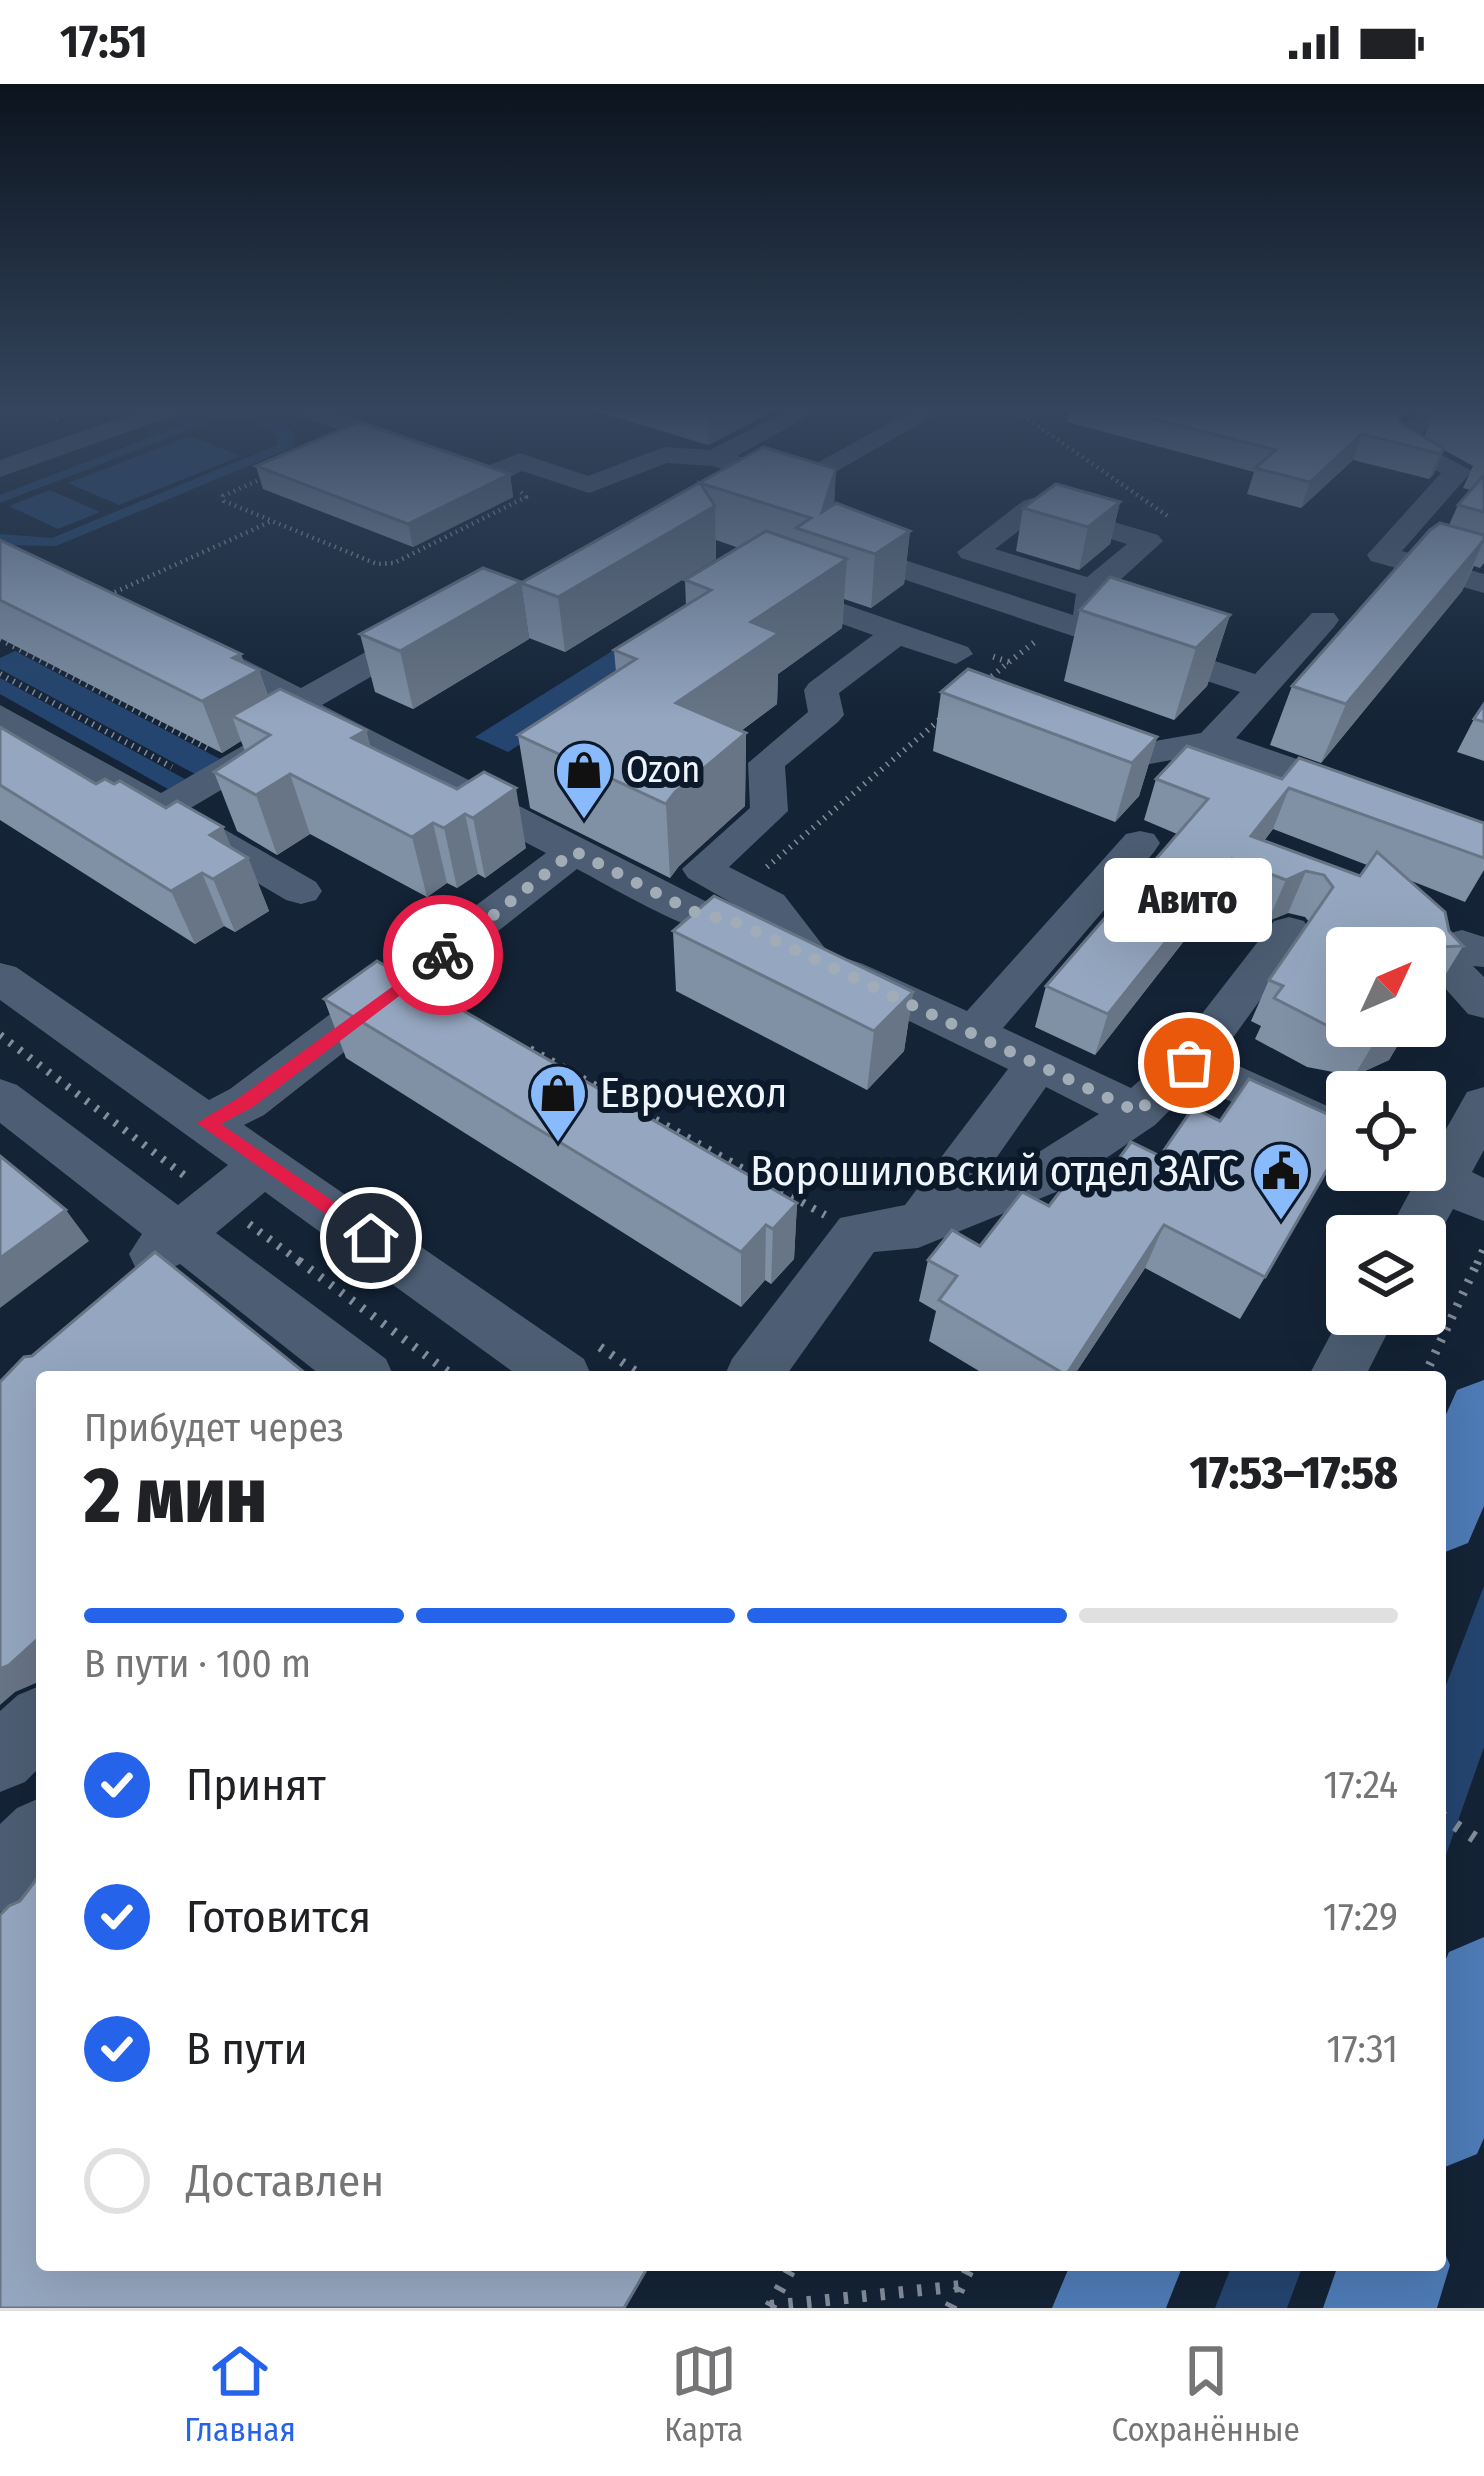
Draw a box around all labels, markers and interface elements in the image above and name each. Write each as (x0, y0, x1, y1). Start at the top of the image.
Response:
text: 17:51 (60, 15, 148, 69)
shop icon: Ozon (553, 739, 615, 821)
place label: Ozon (626, 748, 700, 792)
callout: Авито (1105, 859, 1273, 943)
text: Авито (1139, 877, 1237, 923)
courier (383, 895, 503, 1015)
icon: bike (410, 922, 476, 988)
north arrow (1326, 927, 1446, 1047)
map controls (1326, 927, 1446, 1335)
pin (1138, 1012, 1240, 1114)
icon: bag (1156, 1030, 1222, 1096)
shop icon: Еврочехол (527, 1062, 589, 1144)
place label: Еврочехол (600, 1068, 787, 1118)
button: locate (1326, 1071, 1446, 1191)
public building icon: Ворошиловский отдел ЗАГС (1250, 1140, 1312, 1222)
place label: Ворошиловский отдел ЗАГС (750, 1146, 1239, 1196)
pin (320, 1187, 422, 1289)
icon: home (338, 1205, 404, 1271)
button: layers (1326, 1215, 1446, 1335)
text: Прибудет через (84, 1405, 344, 1451)
text: 17:53–17:58 (1190, 1446, 1398, 1500)
text: 2 мин (84, 1449, 267, 1543)
text: В пути · 100 m (84, 1641, 311, 1687)
icon: check (84, 1752, 150, 1818)
text: Принят (186, 1758, 326, 1812)
text: 17:24 (1323, 1762, 1398, 1808)
icon: check (84, 1884, 150, 1950)
text: Готовится (186, 1890, 371, 1944)
text: 17:29 (1323, 1894, 1398, 1940)
icon: check (84, 2016, 150, 2082)
text: В пути (186, 2022, 308, 2076)
text: 17:31 (1327, 2026, 1398, 2072)
text: Доставлен (186, 2154, 384, 2208)
tab: Главная (184, 2338, 296, 2450)
tab: Карта (664, 2338, 743, 2450)
tab: Сохранённые (1111, 2338, 1300, 2450)

